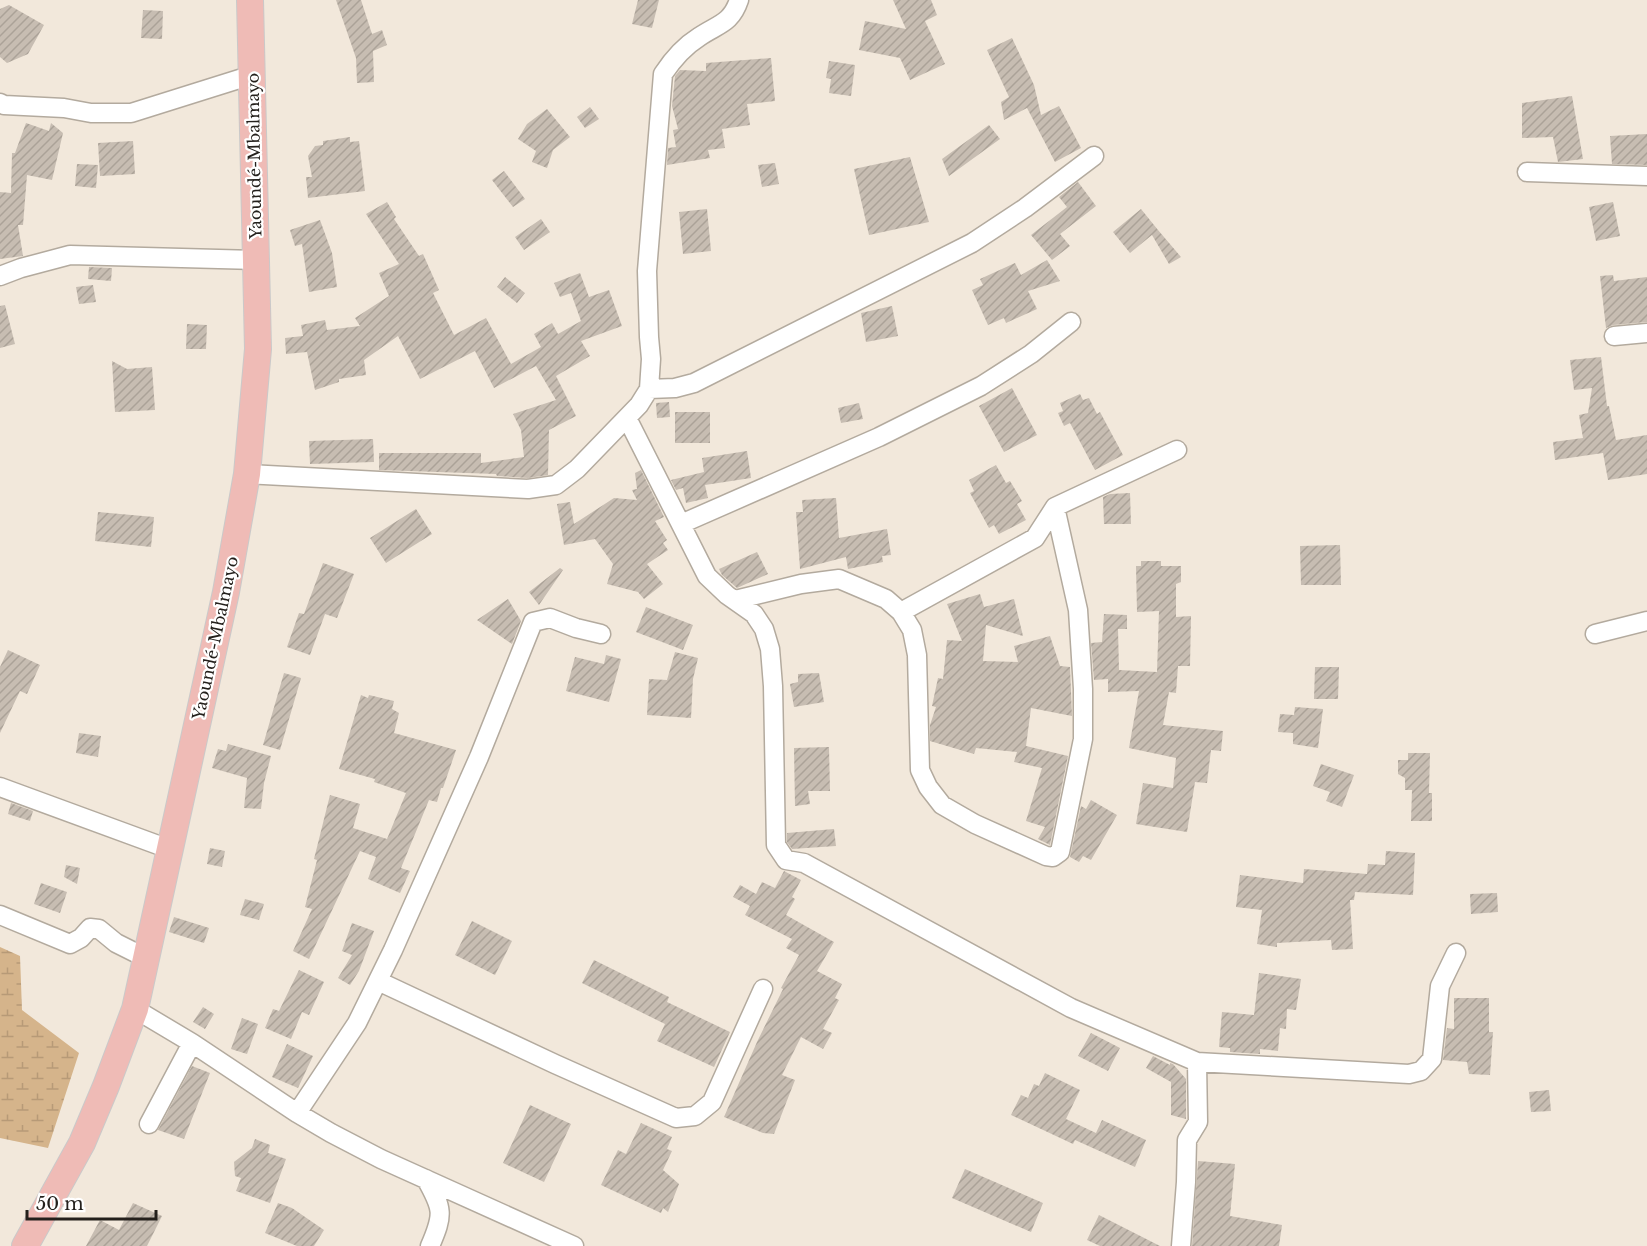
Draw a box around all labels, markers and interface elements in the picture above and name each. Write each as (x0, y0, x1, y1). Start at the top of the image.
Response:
street label: Yaoundé-Mbalmayo (243, 73, 265, 240)
street label: Yaoundé-Mbalmayo (188, 555, 242, 722)
scale bar (27, 1183, 156, 1221)
text: 50 m (36, 1193, 84, 1215)

